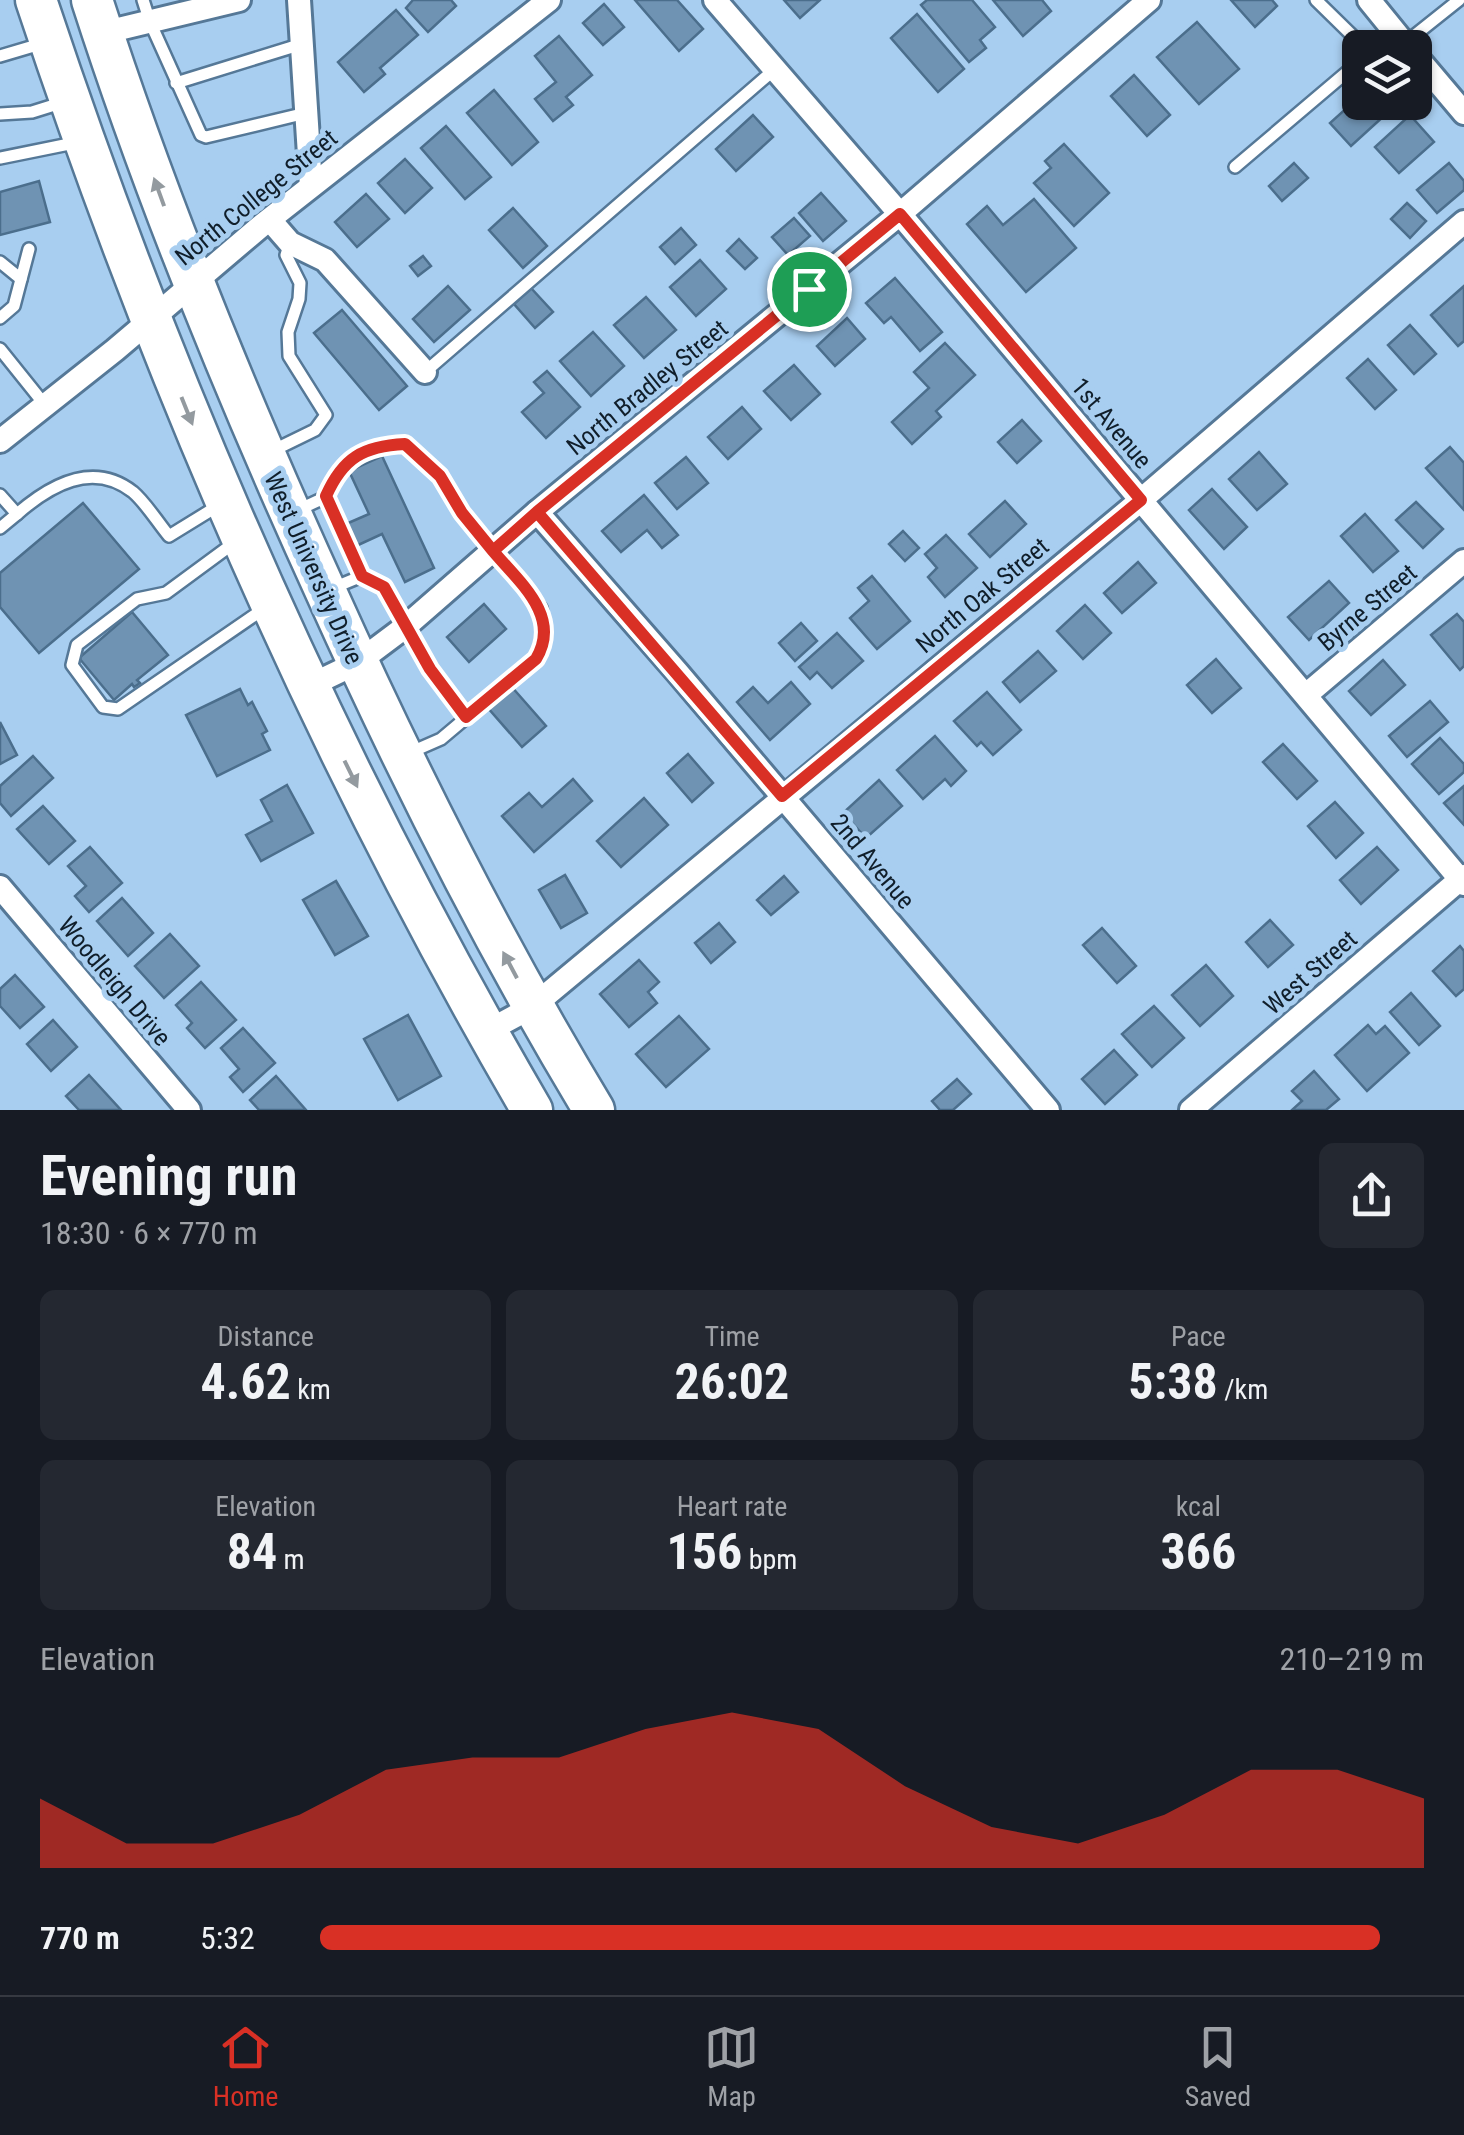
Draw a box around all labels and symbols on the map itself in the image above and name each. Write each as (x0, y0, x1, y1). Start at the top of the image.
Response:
street label: North College Street (170, 123, 343, 272)
one-way arrow (151, 177, 166, 207)
pin (767, 247, 852, 332)
street label: North Bradley Street (561, 314, 734, 461)
street label: 1st Avenue (1066, 372, 1158, 474)
one-way arrow (180, 396, 196, 426)
street label: West University Drive (258, 468, 369, 669)
street label: North Oak Street (910, 532, 1054, 659)
street label: Byrne Street (1312, 558, 1423, 657)
one-way arrow (342, 759, 359, 788)
street label: 2nd Avenue (825, 808, 921, 915)
street label: Woodleigh Drive (52, 911, 177, 1052)
street label: West Street (1258, 924, 1363, 1021)
one-way arrow (502, 951, 519, 980)

